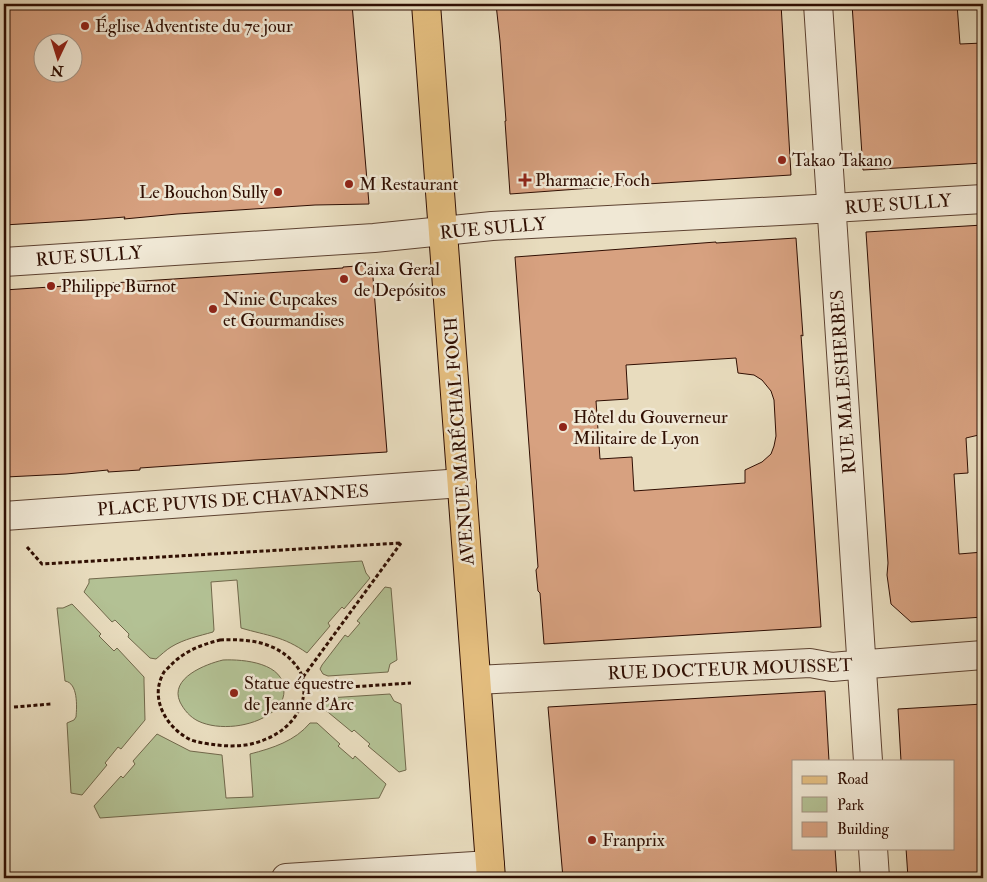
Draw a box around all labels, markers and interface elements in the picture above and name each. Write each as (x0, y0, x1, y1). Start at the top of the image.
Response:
place label: Église Adventiste du 7e jour (95, 15, 293, 38)
marker: Église Adventiste du 7e jour (79, 20, 91, 32)
north arrow (32, 32, 82, 82)
text: N (50, 62, 65, 79)
place label: Takao Takano (792, 149, 892, 172)
marker: Takao Takano (776, 154, 788, 166)
place label: Pharmacie Foch (535, 169, 651, 192)
place label: M Restaurant (359, 173, 458, 196)
marker: Pharmacie Foch (519, 174, 531, 186)
marker: M Restaurant (343, 178, 355, 190)
place label: Le Bouchon Sully (139, 181, 269, 204)
marker: Le Bouchon Sully (272, 186, 284, 198)
street label: RUE SULLY (844, 189, 953, 220)
street label: RUE SULLY (439, 212, 548, 245)
street label: RUE SULLY (35, 241, 144, 272)
place label: Caixa Geral de Depósitos (354, 258, 446, 302)
marker: Caixa Geral de Depósitos (338, 273, 350, 285)
place label: Philippe Burnot (61, 275, 176, 298)
marker: Philippe Burnot (45, 280, 57, 292)
place label: Ninie Cupcakes et Gourmandises (223, 288, 344, 332)
street label: RUE MALESHERBES (826, 289, 861, 475)
marker: Ninie Cupcakes et Gourmandises (207, 303, 219, 315)
street label: AVENUE MARÉCHAL FOCH (439, 316, 480, 567)
place label: Hôtel du Gouverneur Militaire de Lyon (573, 406, 728, 450)
marker: Hôtel du Gouverneur Militaire de Lyon (557, 421, 569, 433)
street label: PLACE PUVIS DE CHAVANNES (96, 480, 370, 521)
street label: RUE DOCTEUR MOUISSET (607, 654, 854, 685)
place label: Statue équestre de Jeanne d'Arc (244, 672, 354, 716)
marker: Statue équestre de Jeanne d'Arc (228, 687, 240, 699)
legend (792, 760, 954, 850)
text: Road (837, 770, 869, 789)
text: Park (837, 796, 864, 815)
text: Building (837, 820, 889, 839)
place label: Franprix (602, 829, 665, 852)
marker: Franprix (586, 834, 598, 846)

